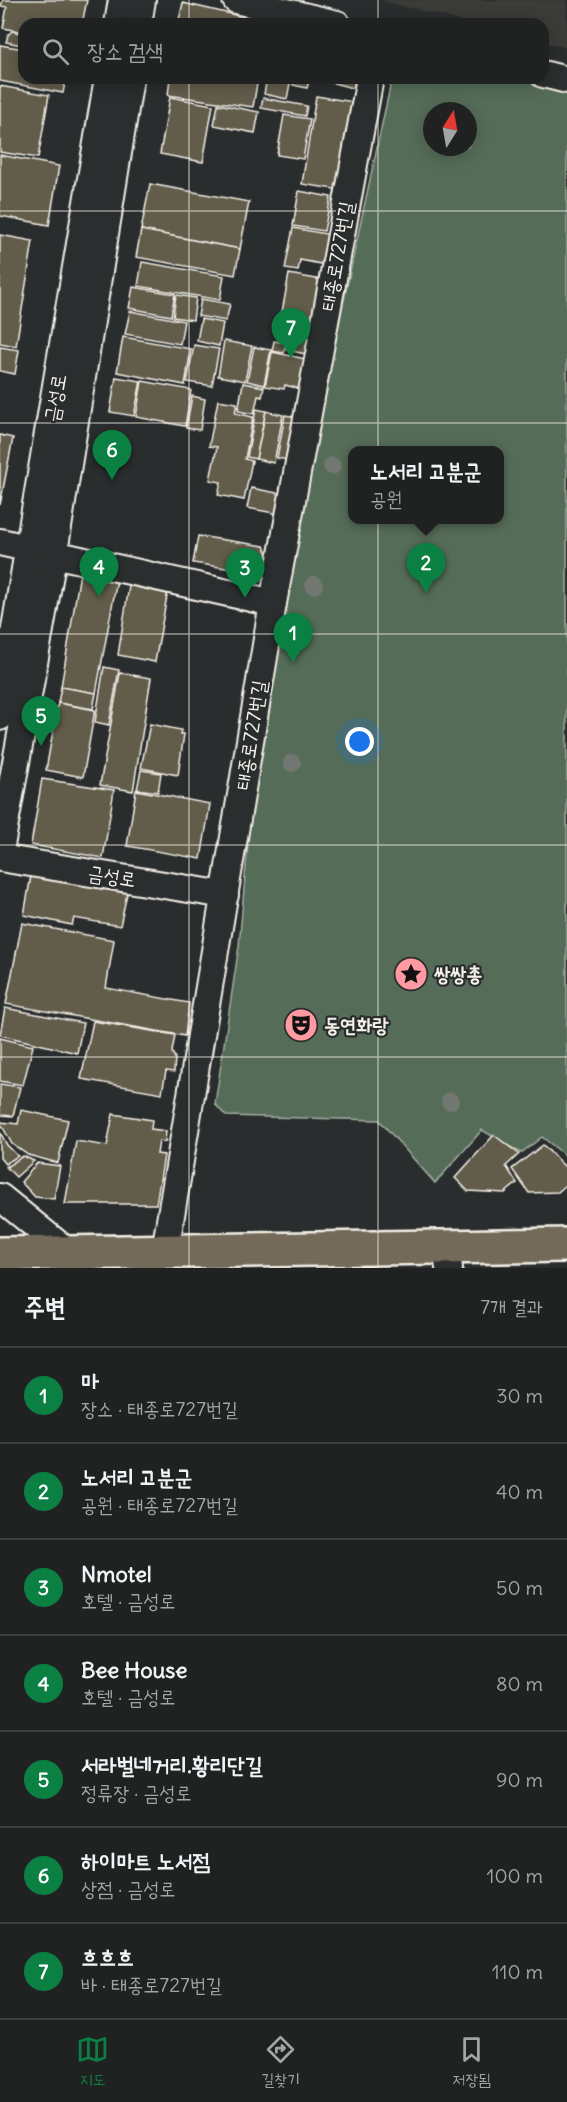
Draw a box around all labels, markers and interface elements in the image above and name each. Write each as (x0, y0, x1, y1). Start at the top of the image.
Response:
search box (18, 18, 549, 84)
icon: search (39, 35, 72, 68)
text: 장소 검색 (87, 37, 163, 65)
north arrow (423, 102, 477, 156)
street label: 태종로727번길 (315, 199, 358, 313)
pin: 7 (272, 308, 310, 358)
street label: 금성로 (38, 372, 71, 424)
pin: 6 (92, 430, 132, 480)
popup (348, 446, 504, 524)
text: 노서리 고분군 (370, 457, 482, 485)
text: 공원 (370, 486, 402, 511)
pin: 2 (406, 544, 446, 593)
pin: 4 (80, 548, 118, 597)
pin: 3 (226, 548, 264, 598)
pin: 1 (274, 614, 312, 663)
street label: 태종로727번길 (229, 678, 272, 792)
pin: 5 (22, 696, 60, 746)
your location (345, 727, 374, 756)
street label: 금성로 (86, 859, 138, 892)
place icon: 쌍쌍총 (393, 956, 429, 992)
place label: 쌍쌍총 (434, 961, 482, 986)
theatre icon: 동연화랑 (283, 1007, 319, 1043)
place label: 동연화랑 (324, 1012, 389, 1037)
text: 주변 (24, 1290, 66, 1323)
text: 7개 결과 (480, 1294, 543, 1319)
text: 마 (81, 1367, 99, 1395)
text: 1 (40, 1383, 47, 1408)
text: 30 m (496, 1383, 543, 1408)
text: 장소 · 태종로727번길 (81, 1396, 238, 1421)
text: 노서리 고분군 (81, 1463, 192, 1491)
text: 2 (38, 1479, 49, 1504)
text: 40 m (496, 1479, 543, 1504)
text: 공원 · 태종로727번길 (81, 1492, 238, 1517)
text: Nmotel (81, 1560, 152, 1588)
text: 3 (38, 1575, 49, 1600)
text: 50 m (496, 1575, 543, 1600)
text: 호텔 · 금성로 (81, 1588, 175, 1613)
text: Bee House (81, 1656, 187, 1684)
text: 4 (38, 1671, 49, 1696)
text: 80 m (496, 1671, 543, 1696)
text: 호텔 · 금성로 (81, 1684, 175, 1709)
text: 서라벌네거리.황리단길 (81, 1751, 263, 1779)
text: 5 (38, 1767, 49, 1792)
text: 90 m (496, 1767, 543, 1792)
text: 정류장 · 금성로 (81, 1780, 192, 1805)
text: 하이마트 노서점 (81, 1847, 210, 1875)
text: 6 (38, 1863, 49, 1888)
text: 100 m (486, 1863, 543, 1888)
text: 상점 · 금성로 (81, 1876, 175, 1901)
text: 흐흐흐 (81, 1943, 134, 1971)
text: 7 (39, 1959, 48, 1984)
text: 110 m (492, 1959, 543, 1984)
text: 바 · 태종로727번길 (81, 1972, 222, 1997)
tab: 지도 (76, 2033, 109, 2090)
tab: 길찾기 (261, 2033, 300, 2090)
tab: 저장됨 (452, 2033, 491, 2090)

